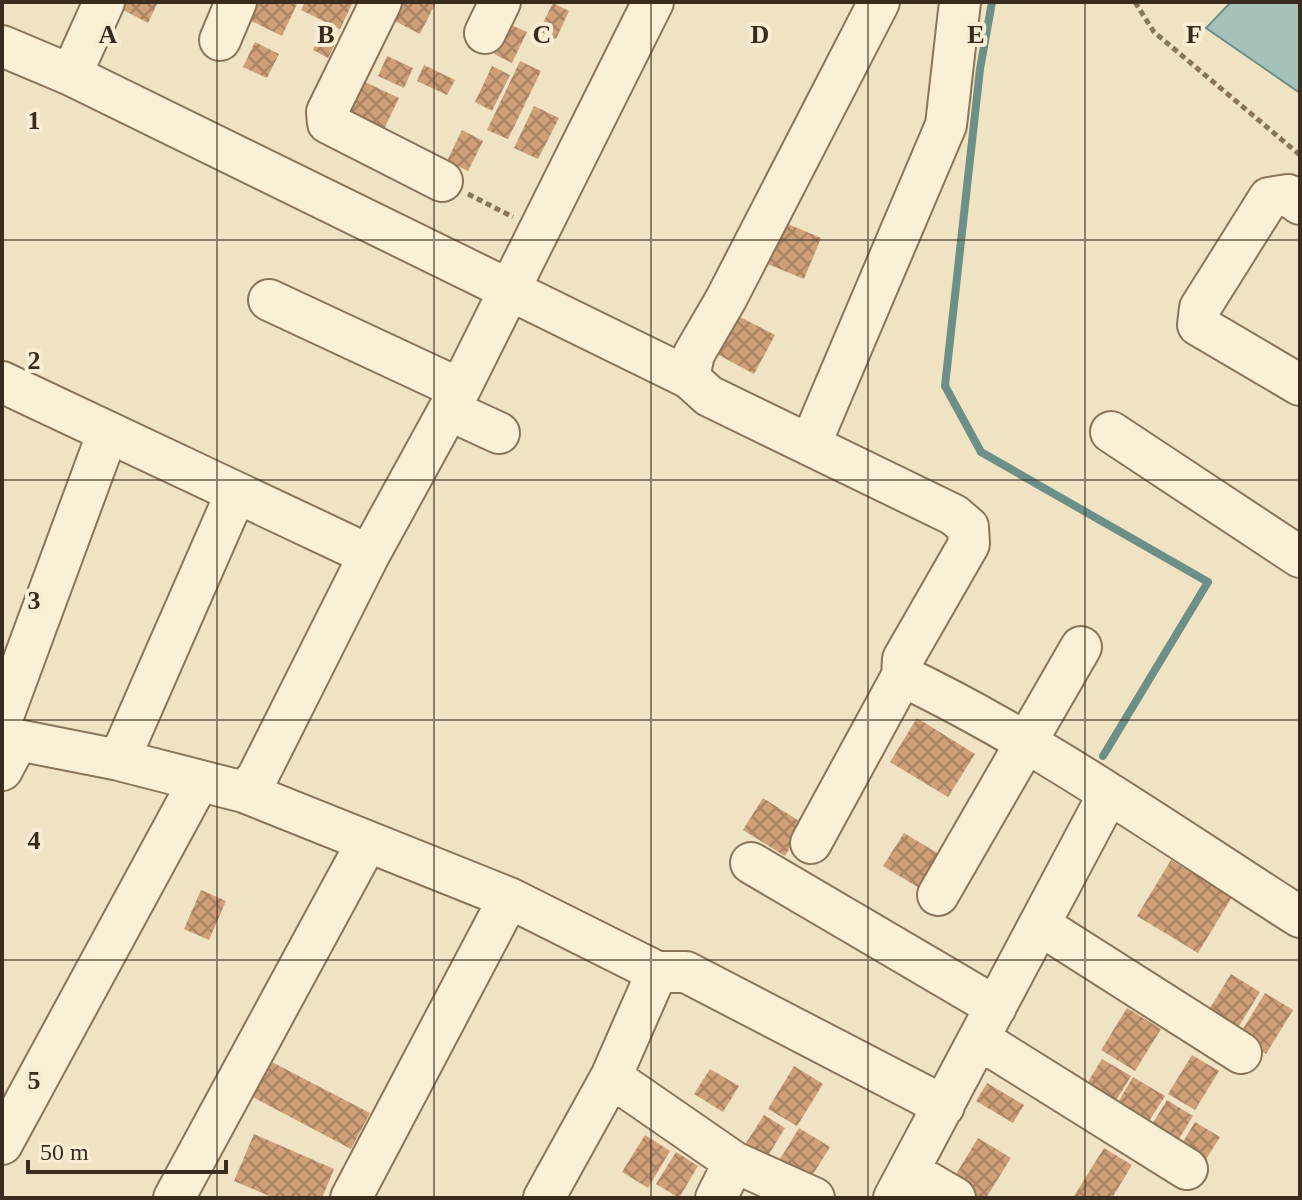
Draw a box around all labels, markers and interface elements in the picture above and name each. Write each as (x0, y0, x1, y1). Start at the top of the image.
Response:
text: A (99, 20, 118, 49)
text: B (317, 20, 335, 49)
text: C (533, 20, 551, 49)
text: D (751, 20, 769, 49)
text: E (967, 20, 985, 49)
text: F (1186, 20, 1202, 49)
text: 1 (28, 106, 41, 135)
text: 2 (28, 346, 41, 375)
text: 3 (28, 586, 41, 615)
text: 4 (28, 826, 41, 855)
text: 5 (28, 1066, 41, 1095)
scale bar (28, 1124, 226, 1174)
text: 50 m (40, 1139, 89, 1165)

